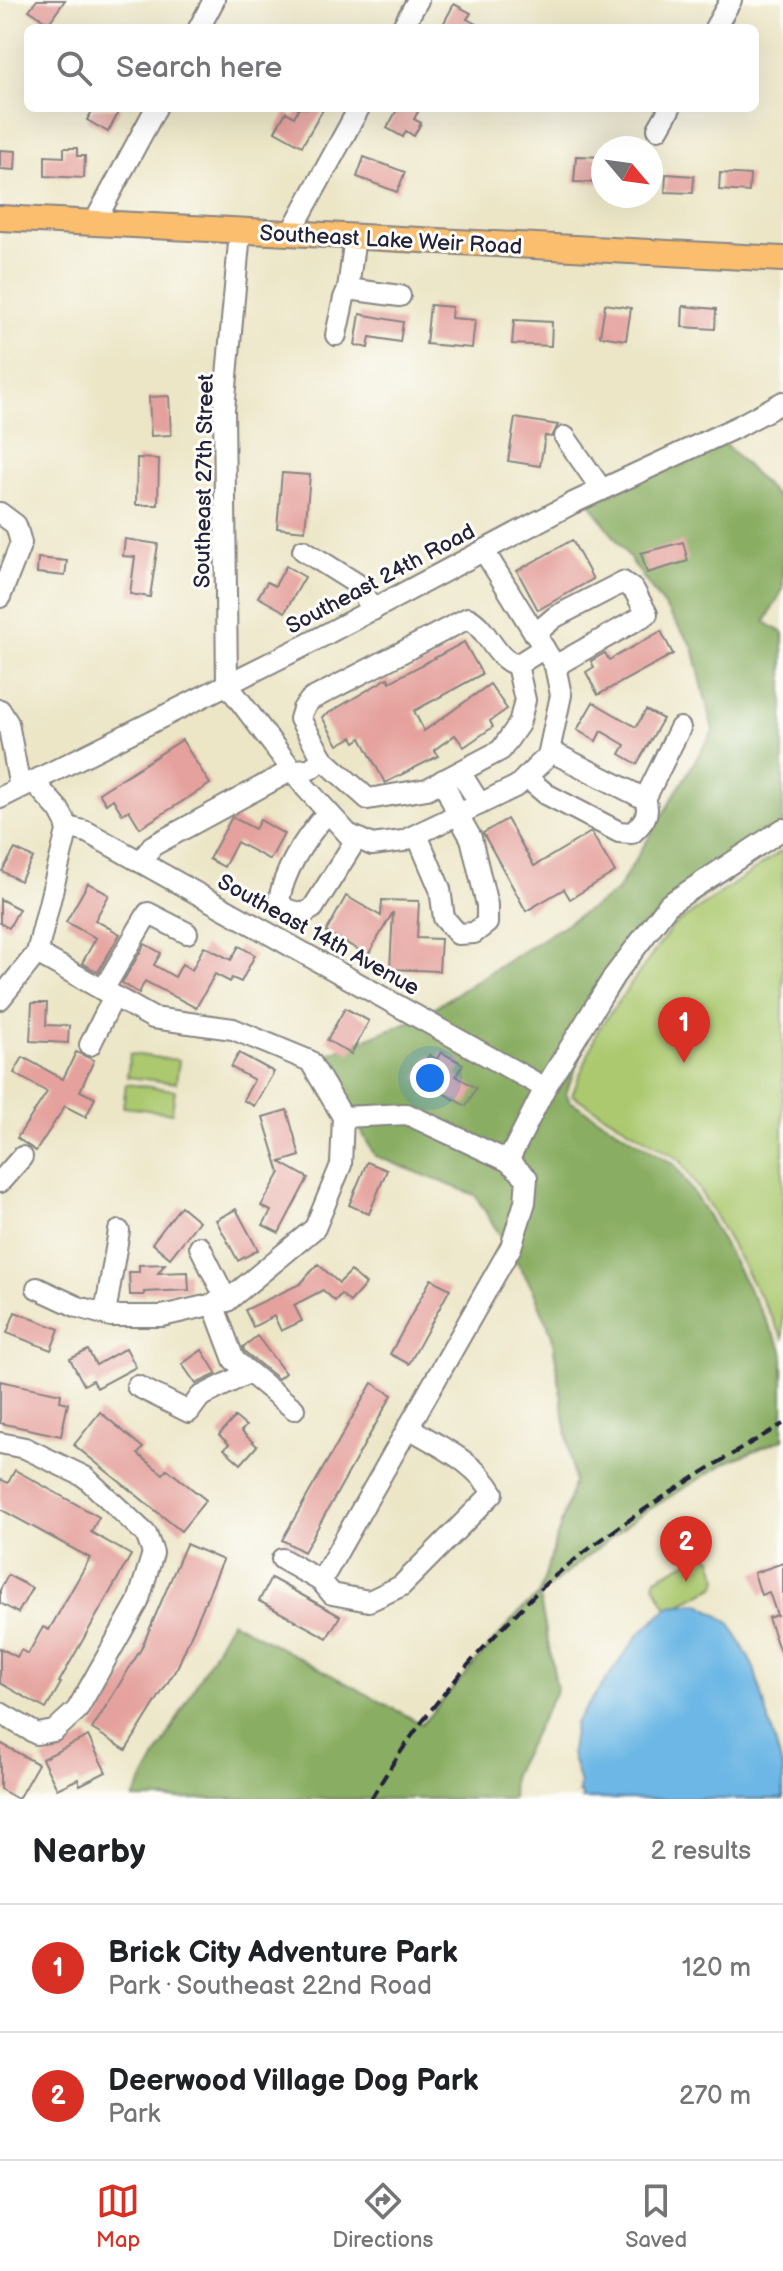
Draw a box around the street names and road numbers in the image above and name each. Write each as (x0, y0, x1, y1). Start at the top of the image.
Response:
street label: Southeast Lake Weir Road (259, 220, 523, 261)
street label: Southeast 27th Street (189, 373, 220, 588)
street label: Southeast 24th Road (282, 518, 480, 641)
street label: Southeast 14th Avenue (213, 869, 424, 1002)

